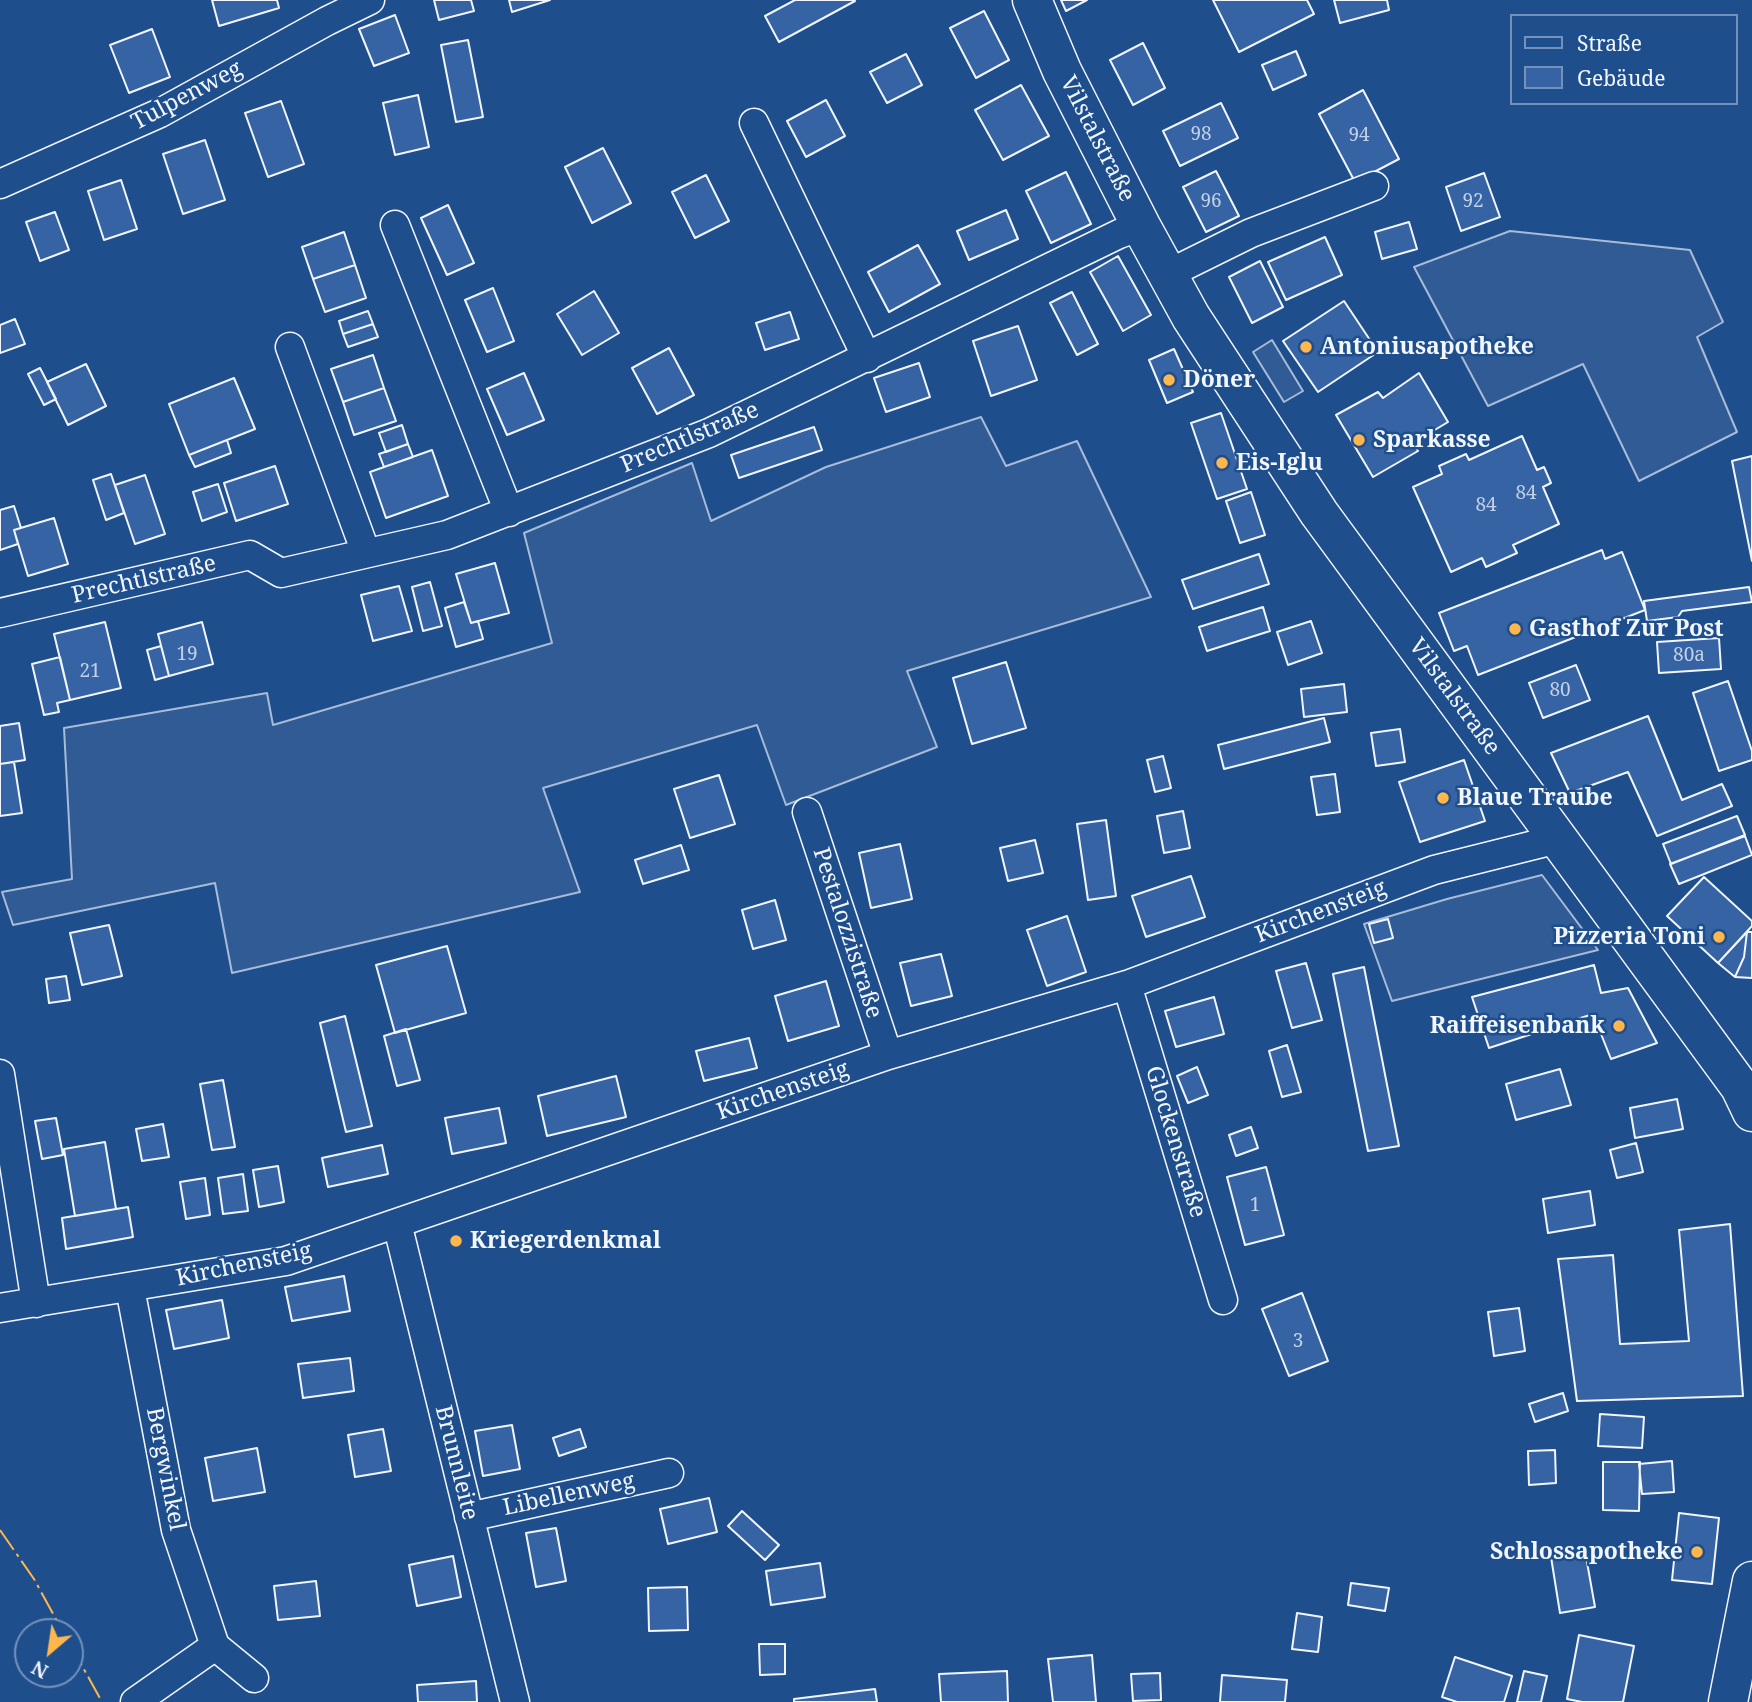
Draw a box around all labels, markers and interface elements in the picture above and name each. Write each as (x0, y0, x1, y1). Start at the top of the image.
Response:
legend (1510, 14, 1738, 105)
text: Straße (1577, 29, 1642, 57)
street label: Tulpenweg (127, 55, 247, 137)
text: Gebäude (1577, 64, 1665, 92)
street label: Vilstalstraße (1053, 71, 1141, 207)
house number: 98 (1190, 124, 1212, 146)
house number: 94 (1348, 125, 1370, 147)
house number: 96 (1200, 191, 1222, 213)
house number: 92 (1462, 191, 1484, 213)
place label: Antoniusapotheke (1320, 333, 1534, 361)
marker: Antoniusapotheke (1298, 339, 1314, 355)
place label: Döner (1183, 366, 1255, 394)
marker: Döner (1161, 372, 1177, 388)
street label: Prechtlstraße (617, 397, 763, 479)
place label: Sparkasse (1373, 426, 1491, 454)
marker: Sparkasse (1351, 432, 1367, 448)
place label: Eis-Iglu (1236, 449, 1323, 477)
marker: Eis-Iglu (1214, 455, 1230, 471)
house number: 84 (1515, 483, 1537, 505)
house number: 84 (1475, 495, 1497, 517)
street label: Prechtlstraße (69, 550, 219, 610)
place label: Gasthof Zur Post (1529, 615, 1724, 643)
marker: Gasthof Zur Post (1507, 621, 1523, 637)
street label: Vilstalstraße (1402, 633, 1506, 761)
house number: 19 (176, 644, 198, 666)
house number: 80a (1673, 645, 1705, 667)
house number: 21 (79, 661, 101, 683)
house number: 80 (1549, 680, 1571, 702)
place label: Blaue Traube (1457, 784, 1613, 812)
marker: Blaue Traube (1435, 790, 1451, 806)
street label: Pestalozzistraße (806, 844, 888, 1022)
street label: Kirchensteig (1252, 874, 1390, 950)
place label: Pizzeria Toni (1553, 923, 1705, 951)
marker: Pizzeria Toni (1711, 929, 1727, 945)
place label: Raiffeisenbank (1430, 1012, 1605, 1040)
marker: Raiffeisenbank (1611, 1018, 1627, 1034)
street label: Kirchensteig (713, 1056, 853, 1126)
street label: Glockenstraße (1139, 1063, 1211, 1221)
house number: 1 (1250, 1195, 1260, 1217)
place label: Kriegerdenkmal (470, 1227, 661, 1255)
marker: Kriegerdenkmal (448, 1233, 464, 1249)
street label: Kirchensteig (174, 1237, 314, 1293)
house number: 3 (1293, 1331, 1303, 1353)
street label: Brunnleite (428, 1403, 484, 1523)
street label: Bergwinkel (140, 1405, 190, 1533)
street label: Libellenweg (501, 1468, 637, 1522)
place label: Schlossapotheke (1490, 1538, 1683, 1566)
marker: Schlossapotheke (1689, 1544, 1705, 1560)
north arrow (14, 1618, 84, 1688)
text: N (27, 1655, 53, 1685)

